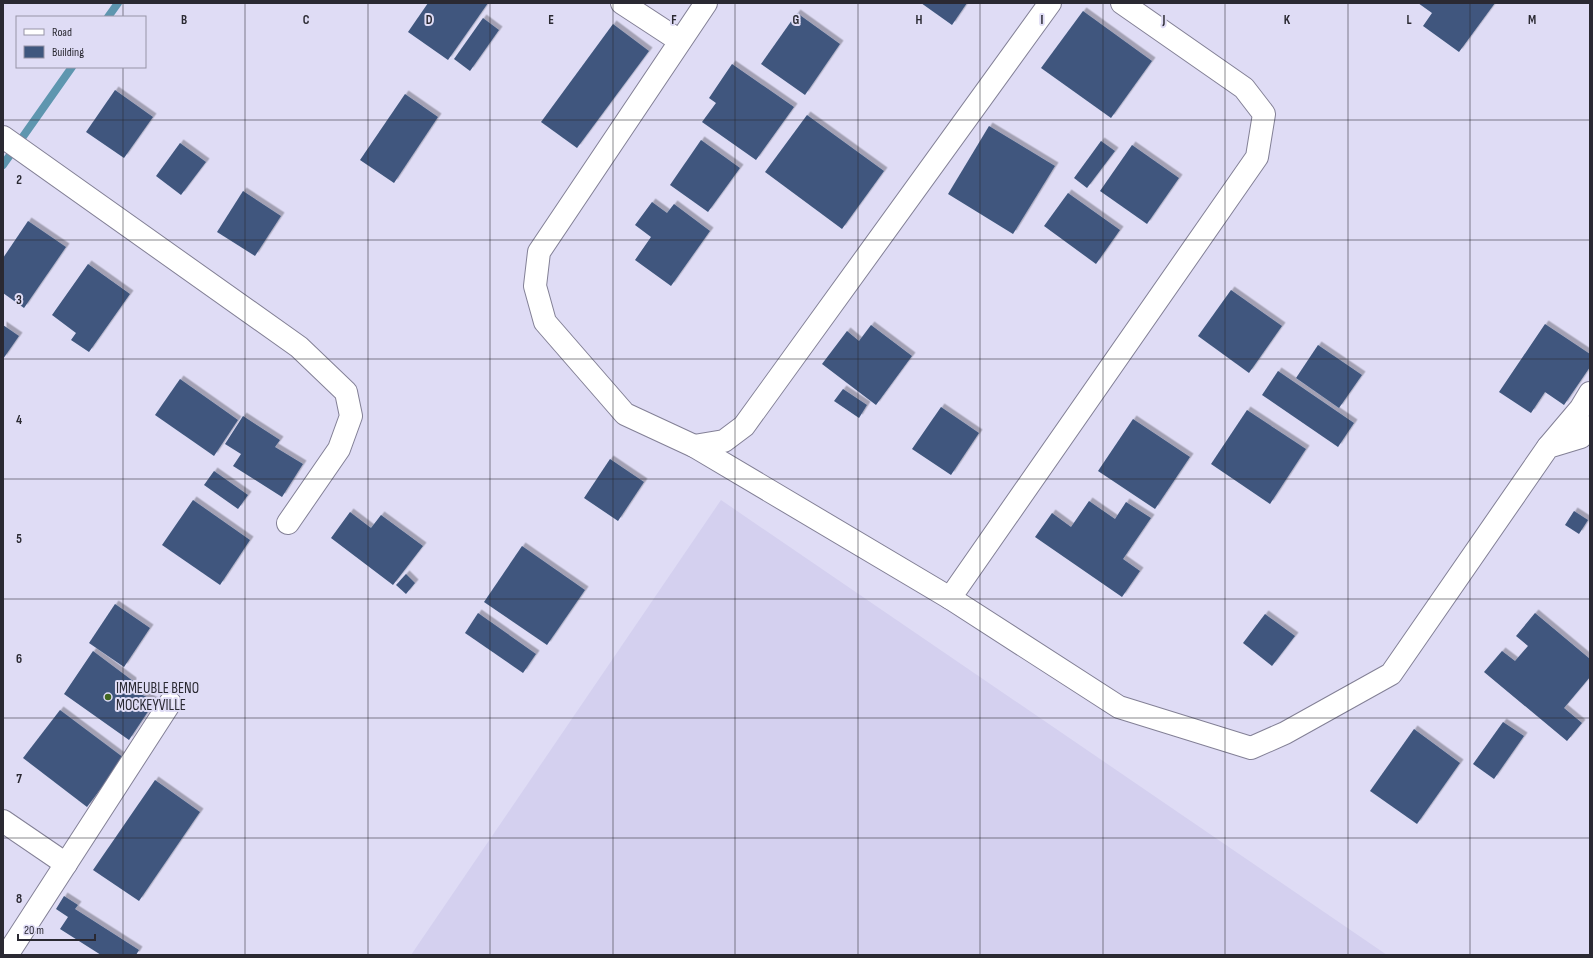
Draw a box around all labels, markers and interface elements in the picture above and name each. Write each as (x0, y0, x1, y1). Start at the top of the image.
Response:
text: B (181, 12, 187, 28)
text: C (303, 12, 310, 28)
text: D (426, 12, 433, 28)
text: E (548, 12, 554, 28)
text: F (671, 12, 677, 28)
text: G (793, 12, 800, 28)
text: H (916, 12, 923, 28)
text: I (1041, 12, 1044, 28)
text: J (1162, 12, 1166, 28)
text: K (1284, 12, 1291, 28)
text: L (1406, 12, 1412, 28)
text: M (1528, 12, 1536, 28)
legend (16, 16, 146, 68)
text: Road (52, 25, 72, 40)
text: Building (52, 45, 84, 60)
text: 2 (16, 172, 22, 188)
text: 3 (16, 292, 22, 308)
text: 4 (16, 412, 22, 428)
text: 5 (16, 531, 22, 547)
text: 6 (16, 651, 22, 667)
place label: IMMEUBLE BENO MOCKEYVILLE (116, 679, 199, 715)
marker: IMMEUBLE BENO MOCKEYVILLE (103, 692, 113, 702)
text: 7 (16, 771, 22, 787)
text: 8 (16, 891, 22, 907)
scale bar (18, 916, 95, 942)
text: 20 m (24, 923, 44, 938)

